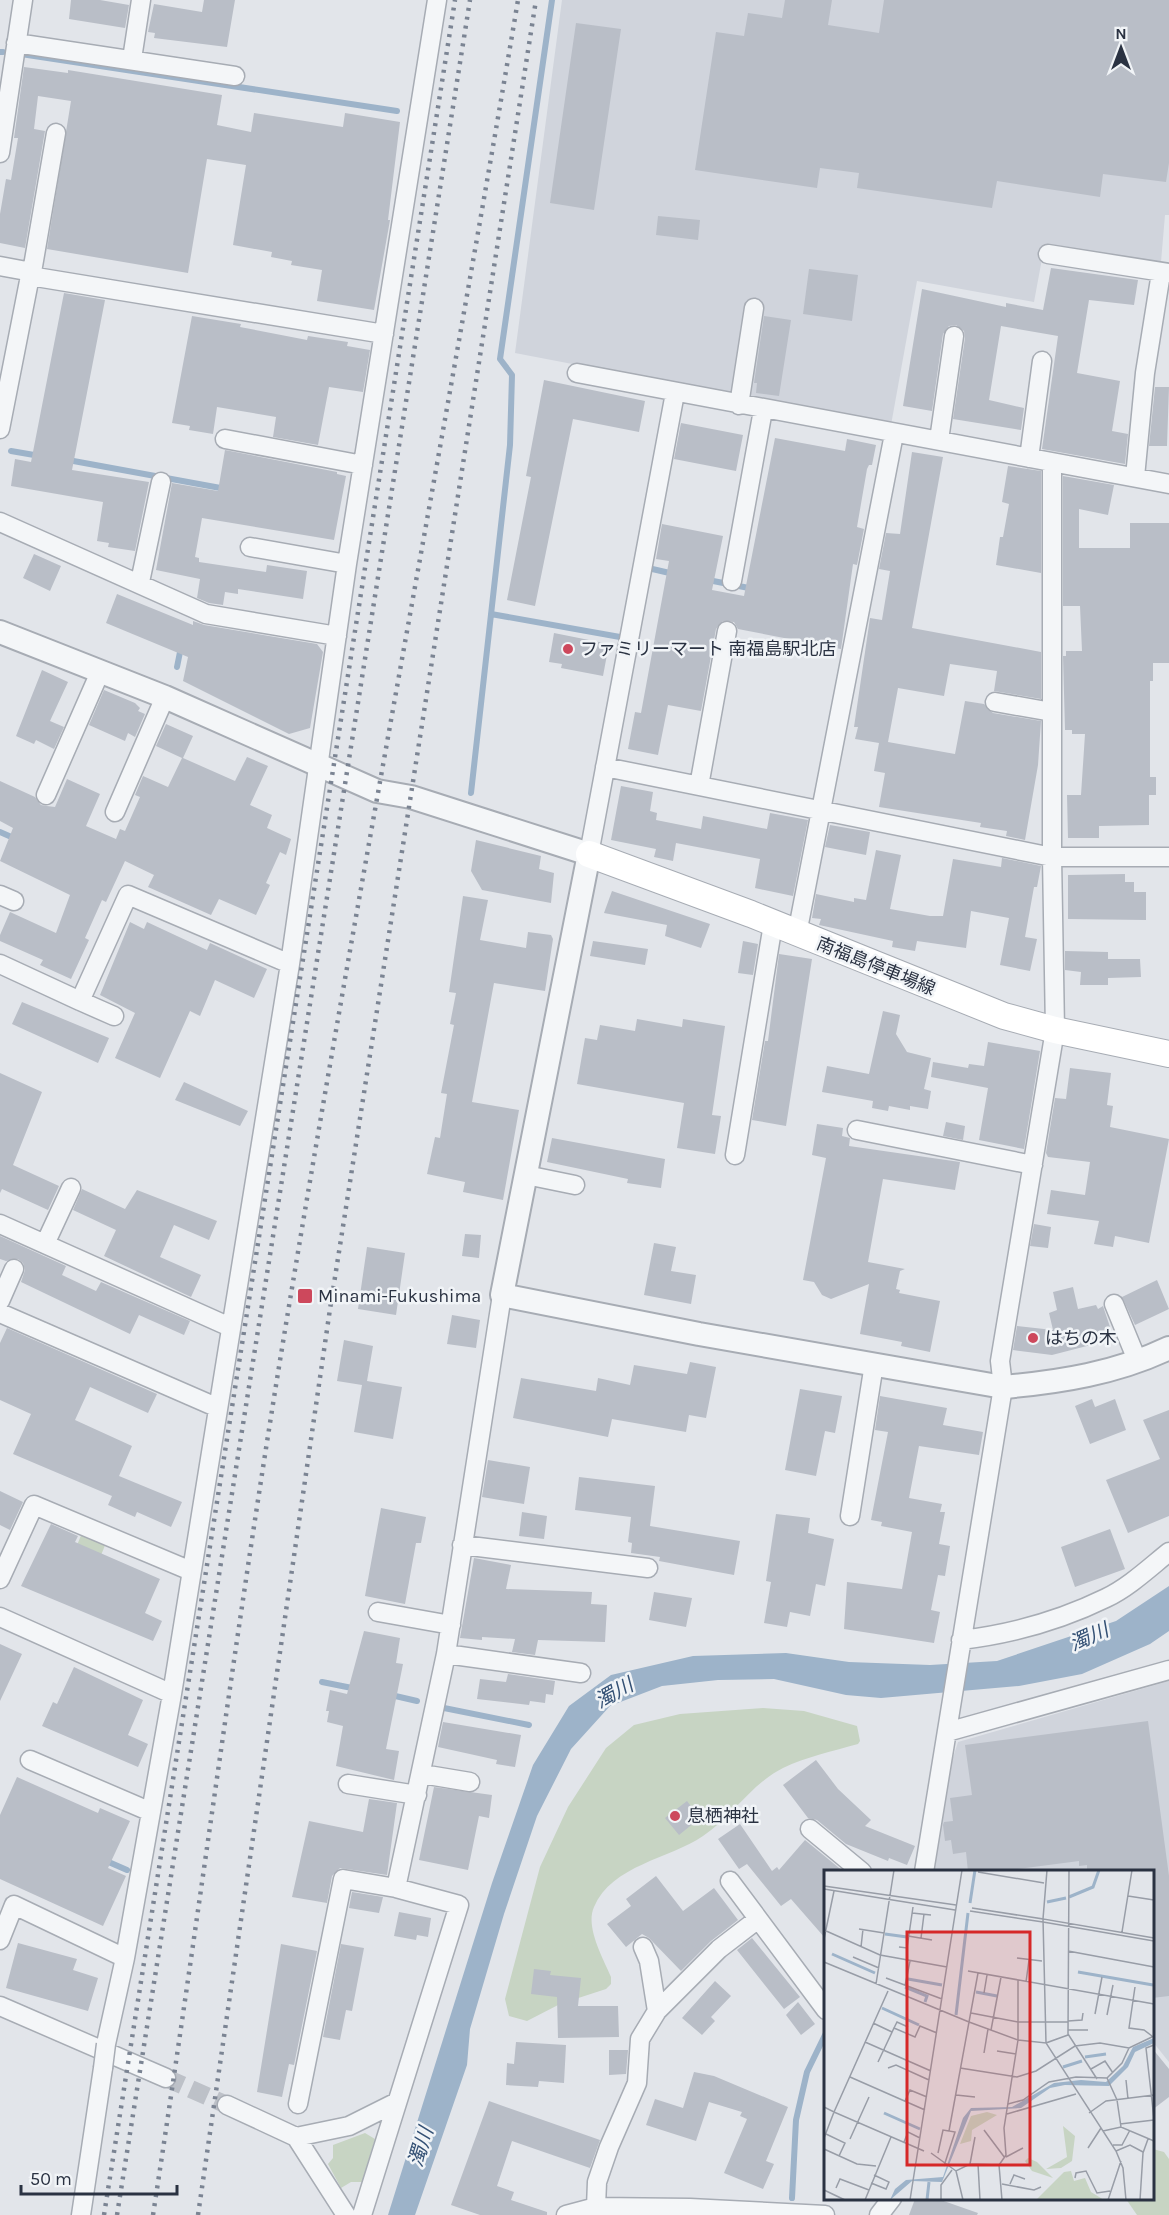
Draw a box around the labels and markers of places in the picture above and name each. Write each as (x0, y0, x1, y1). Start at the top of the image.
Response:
place label: ファミリーマート 南福島駅北店 (580, 638, 836, 660)
marker: ファミリーマート 南福島駅北店 (561, 642, 575, 656)
place label: Minami-Fukushima (318, 1285, 481, 1307)
marker: Minami-Fukushima (296, 1287, 314, 1305)
place label: はちの木 (1045, 1327, 1117, 1349)
marker: はちの木 (1026, 1331, 1040, 1345)
place label: 息栖神社 (687, 1805, 759, 1827)
marker: 息栖神社 (668, 1809, 682, 1823)

